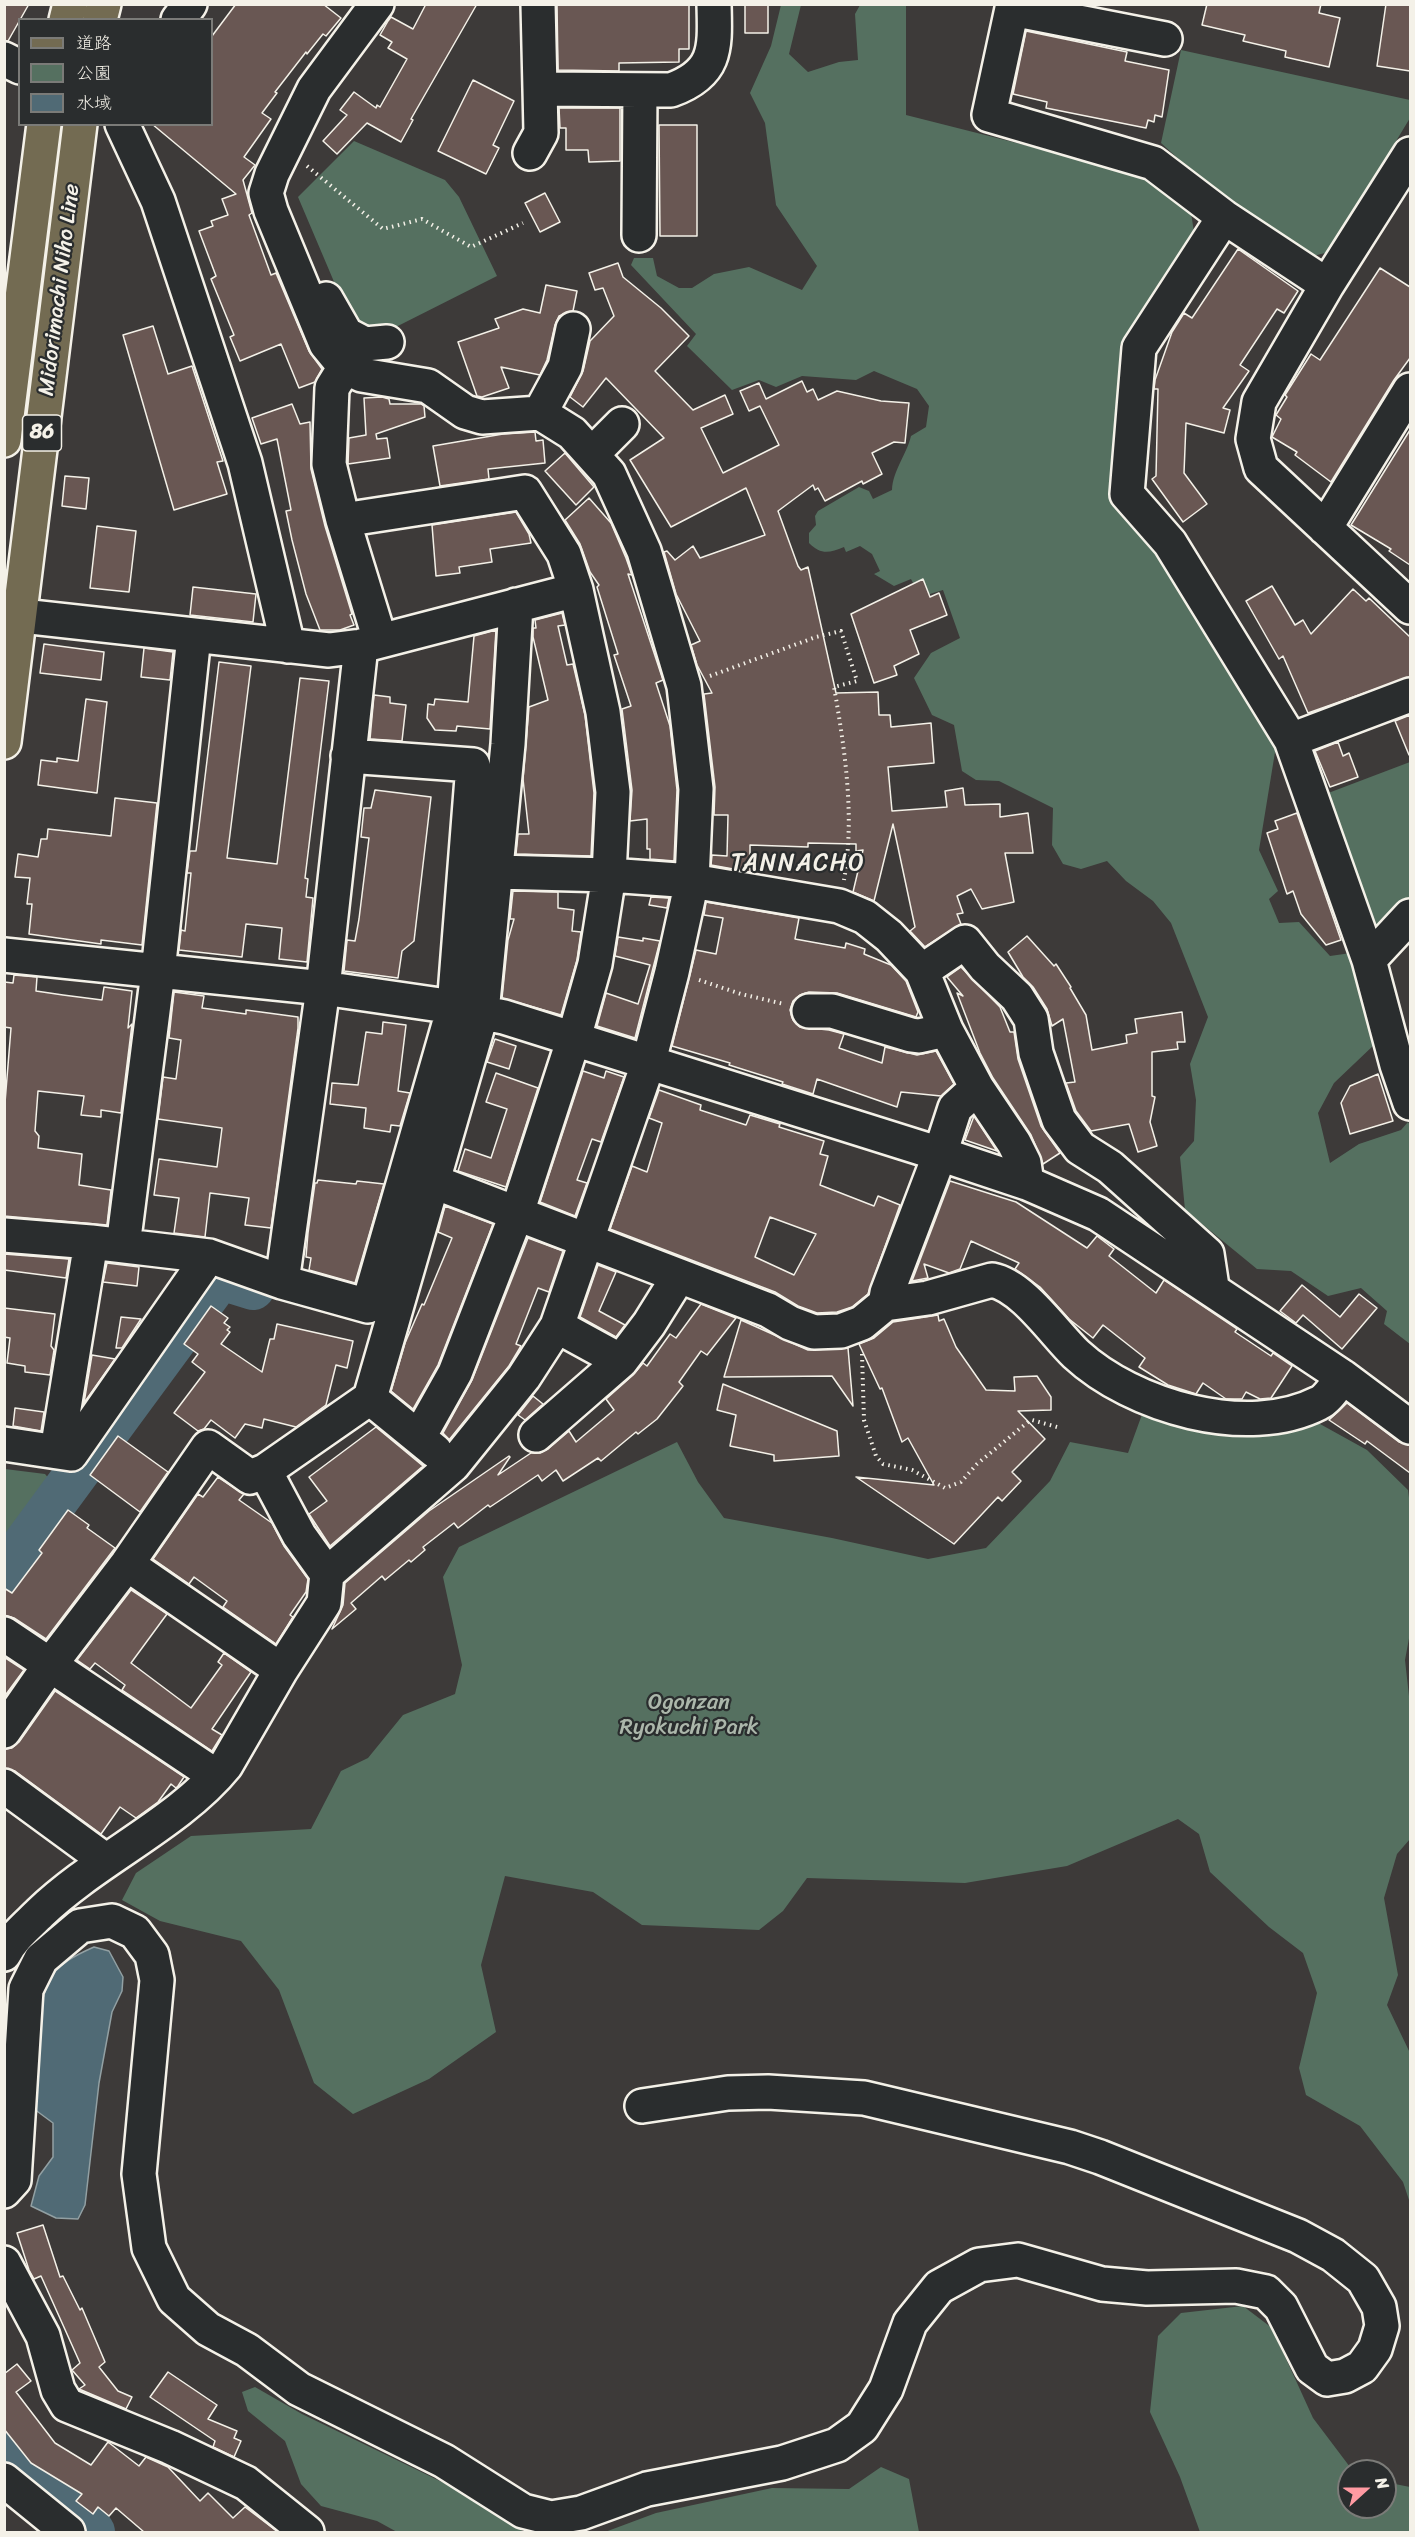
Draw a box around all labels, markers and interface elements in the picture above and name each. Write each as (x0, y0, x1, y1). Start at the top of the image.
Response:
legend (18, 18, 213, 126)
text: 道路 (76, 27, 112, 59)
text: 公園 (76, 57, 112, 89)
text: 水域 (76, 87, 112, 119)
street label: Midorimachi Niho Line (34, 183, 86, 397)
road number: 86 (22, 415, 62, 451)
district label: TANNACHO (730, 850, 866, 878)
park label: Ogonzan Ryokuchi Park (620, 1690, 758, 1742)
north arrow (1337, 2459, 1397, 2519)
text: N (1367, 2473, 1398, 2493)

